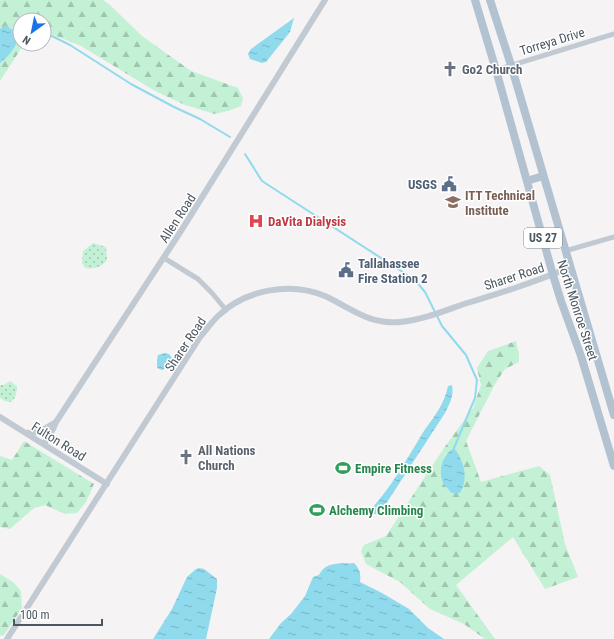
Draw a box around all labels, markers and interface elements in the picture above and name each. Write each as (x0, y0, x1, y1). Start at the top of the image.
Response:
north arrow (12, 12, 52, 52)
street label: Torreya Drive (518, 25, 586, 58)
text: N (20, 33, 33, 47)
church icon: Go2 Church (441, 60, 459, 78)
place label: Go2 Church (462, 62, 522, 77)
public building icon: USGS (440, 175, 458, 193)
place label: USGS (408, 177, 437, 192)
place label: ITT Technical Institute (465, 188, 535, 218)
street label: Allen Road (156, 191, 199, 245)
school or university icon: ITT Technical Institute (444, 193, 462, 211)
hospital icon: DaVita Dialysis (247, 212, 265, 230)
place label: DaVita Dialysis (268, 214, 346, 229)
road number: US 27 (524, 228, 562, 248)
place label: Tallahassee Fire Station 2 (358, 256, 428, 286)
street label: North Monroe Street (554, 258, 601, 362)
street label: Sharer Road (482, 260, 546, 293)
public building icon: Tallahassee Fire Station 2 (337, 261, 355, 279)
street label: Sharer Road (162, 314, 209, 374)
street label: Fulton Road (29, 419, 89, 464)
place label: All Nations Church (198, 443, 256, 473)
church icon: All Nations Church (177, 448, 195, 466)
sports icon: Empire Fitness (334, 459, 352, 477)
place label: Empire Fitness (355, 461, 432, 476)
sports icon: Alchemy Climbing (308, 501, 326, 519)
place label: Alchemy Climbing (329, 503, 423, 518)
scale bar (14, 601, 102, 627)
text: 100 m (20, 608, 50, 622)

